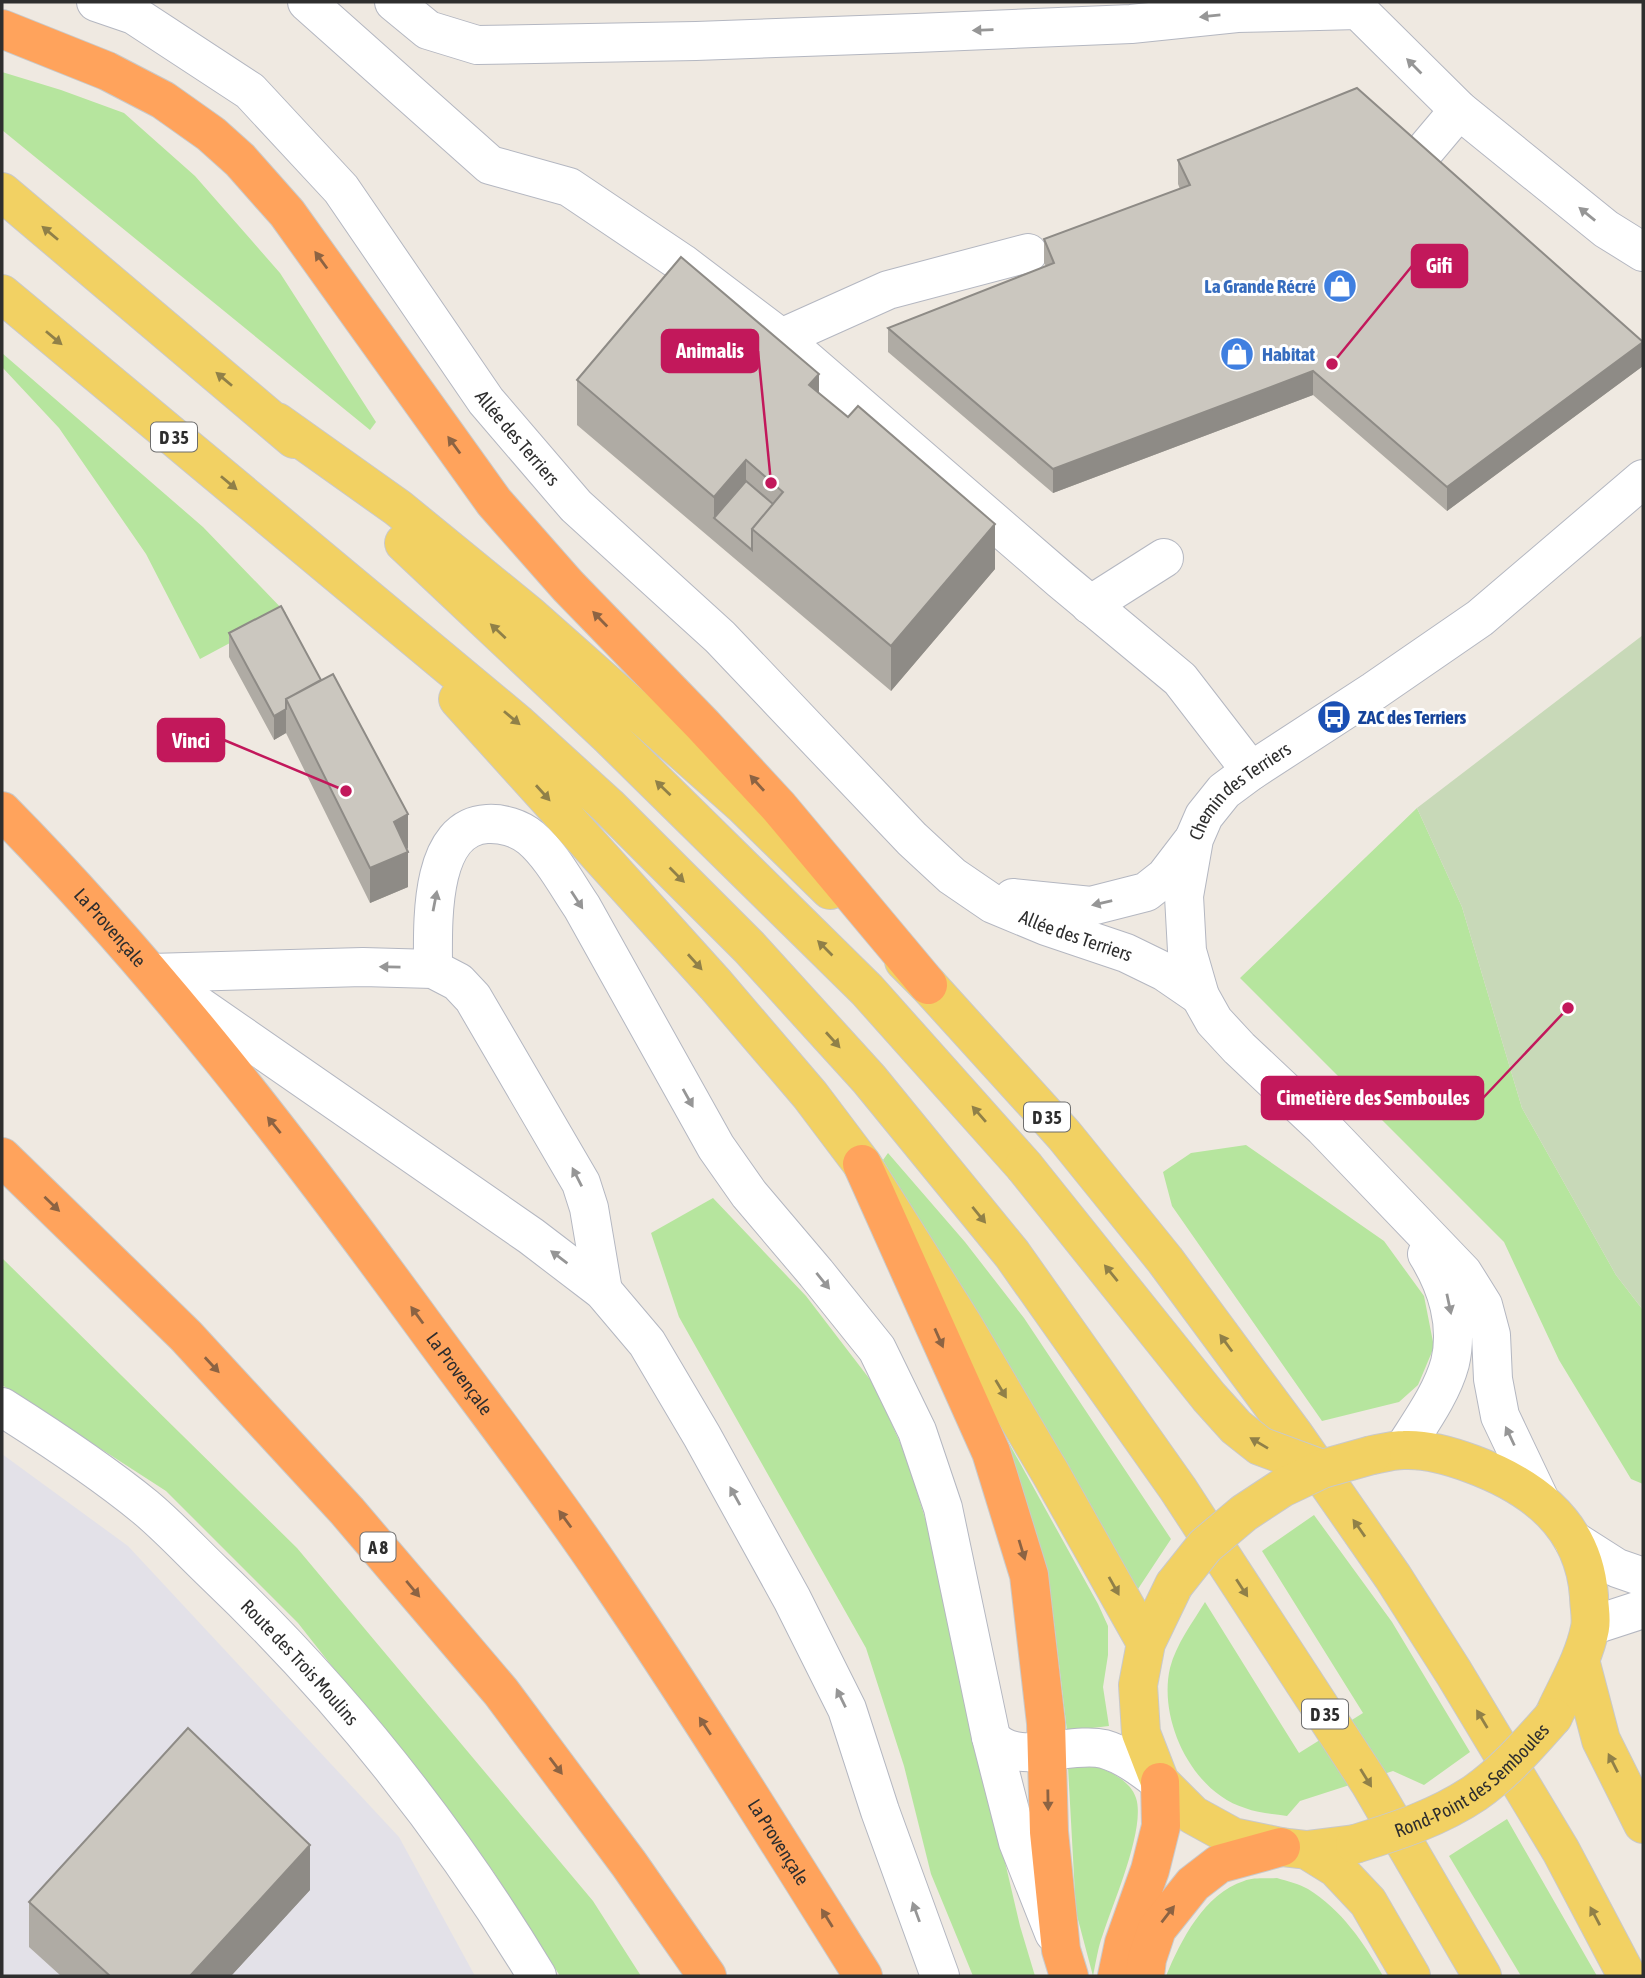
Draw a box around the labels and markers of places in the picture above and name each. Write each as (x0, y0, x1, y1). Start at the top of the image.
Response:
callout: Gifi (1412, 245, 1467, 287)
shop icon: La Grande Récré (1321, 267, 1359, 305)
place label: La Grande Récré (1204, 275, 1316, 297)
callout: Animalis (662, 330, 758, 372)
shop icon: Habitat (1218, 335, 1256, 373)
place label: Habitat (1262, 343, 1316, 365)
bus stop icon: ZAC des Terriers (1315, 698, 1353, 736)
place label: ZAC des Terriers (1358, 706, 1467, 728)
callout: Vinci (158, 719, 224, 761)
callout: Cimetière des Semboules (1262, 1077, 1483, 1119)

